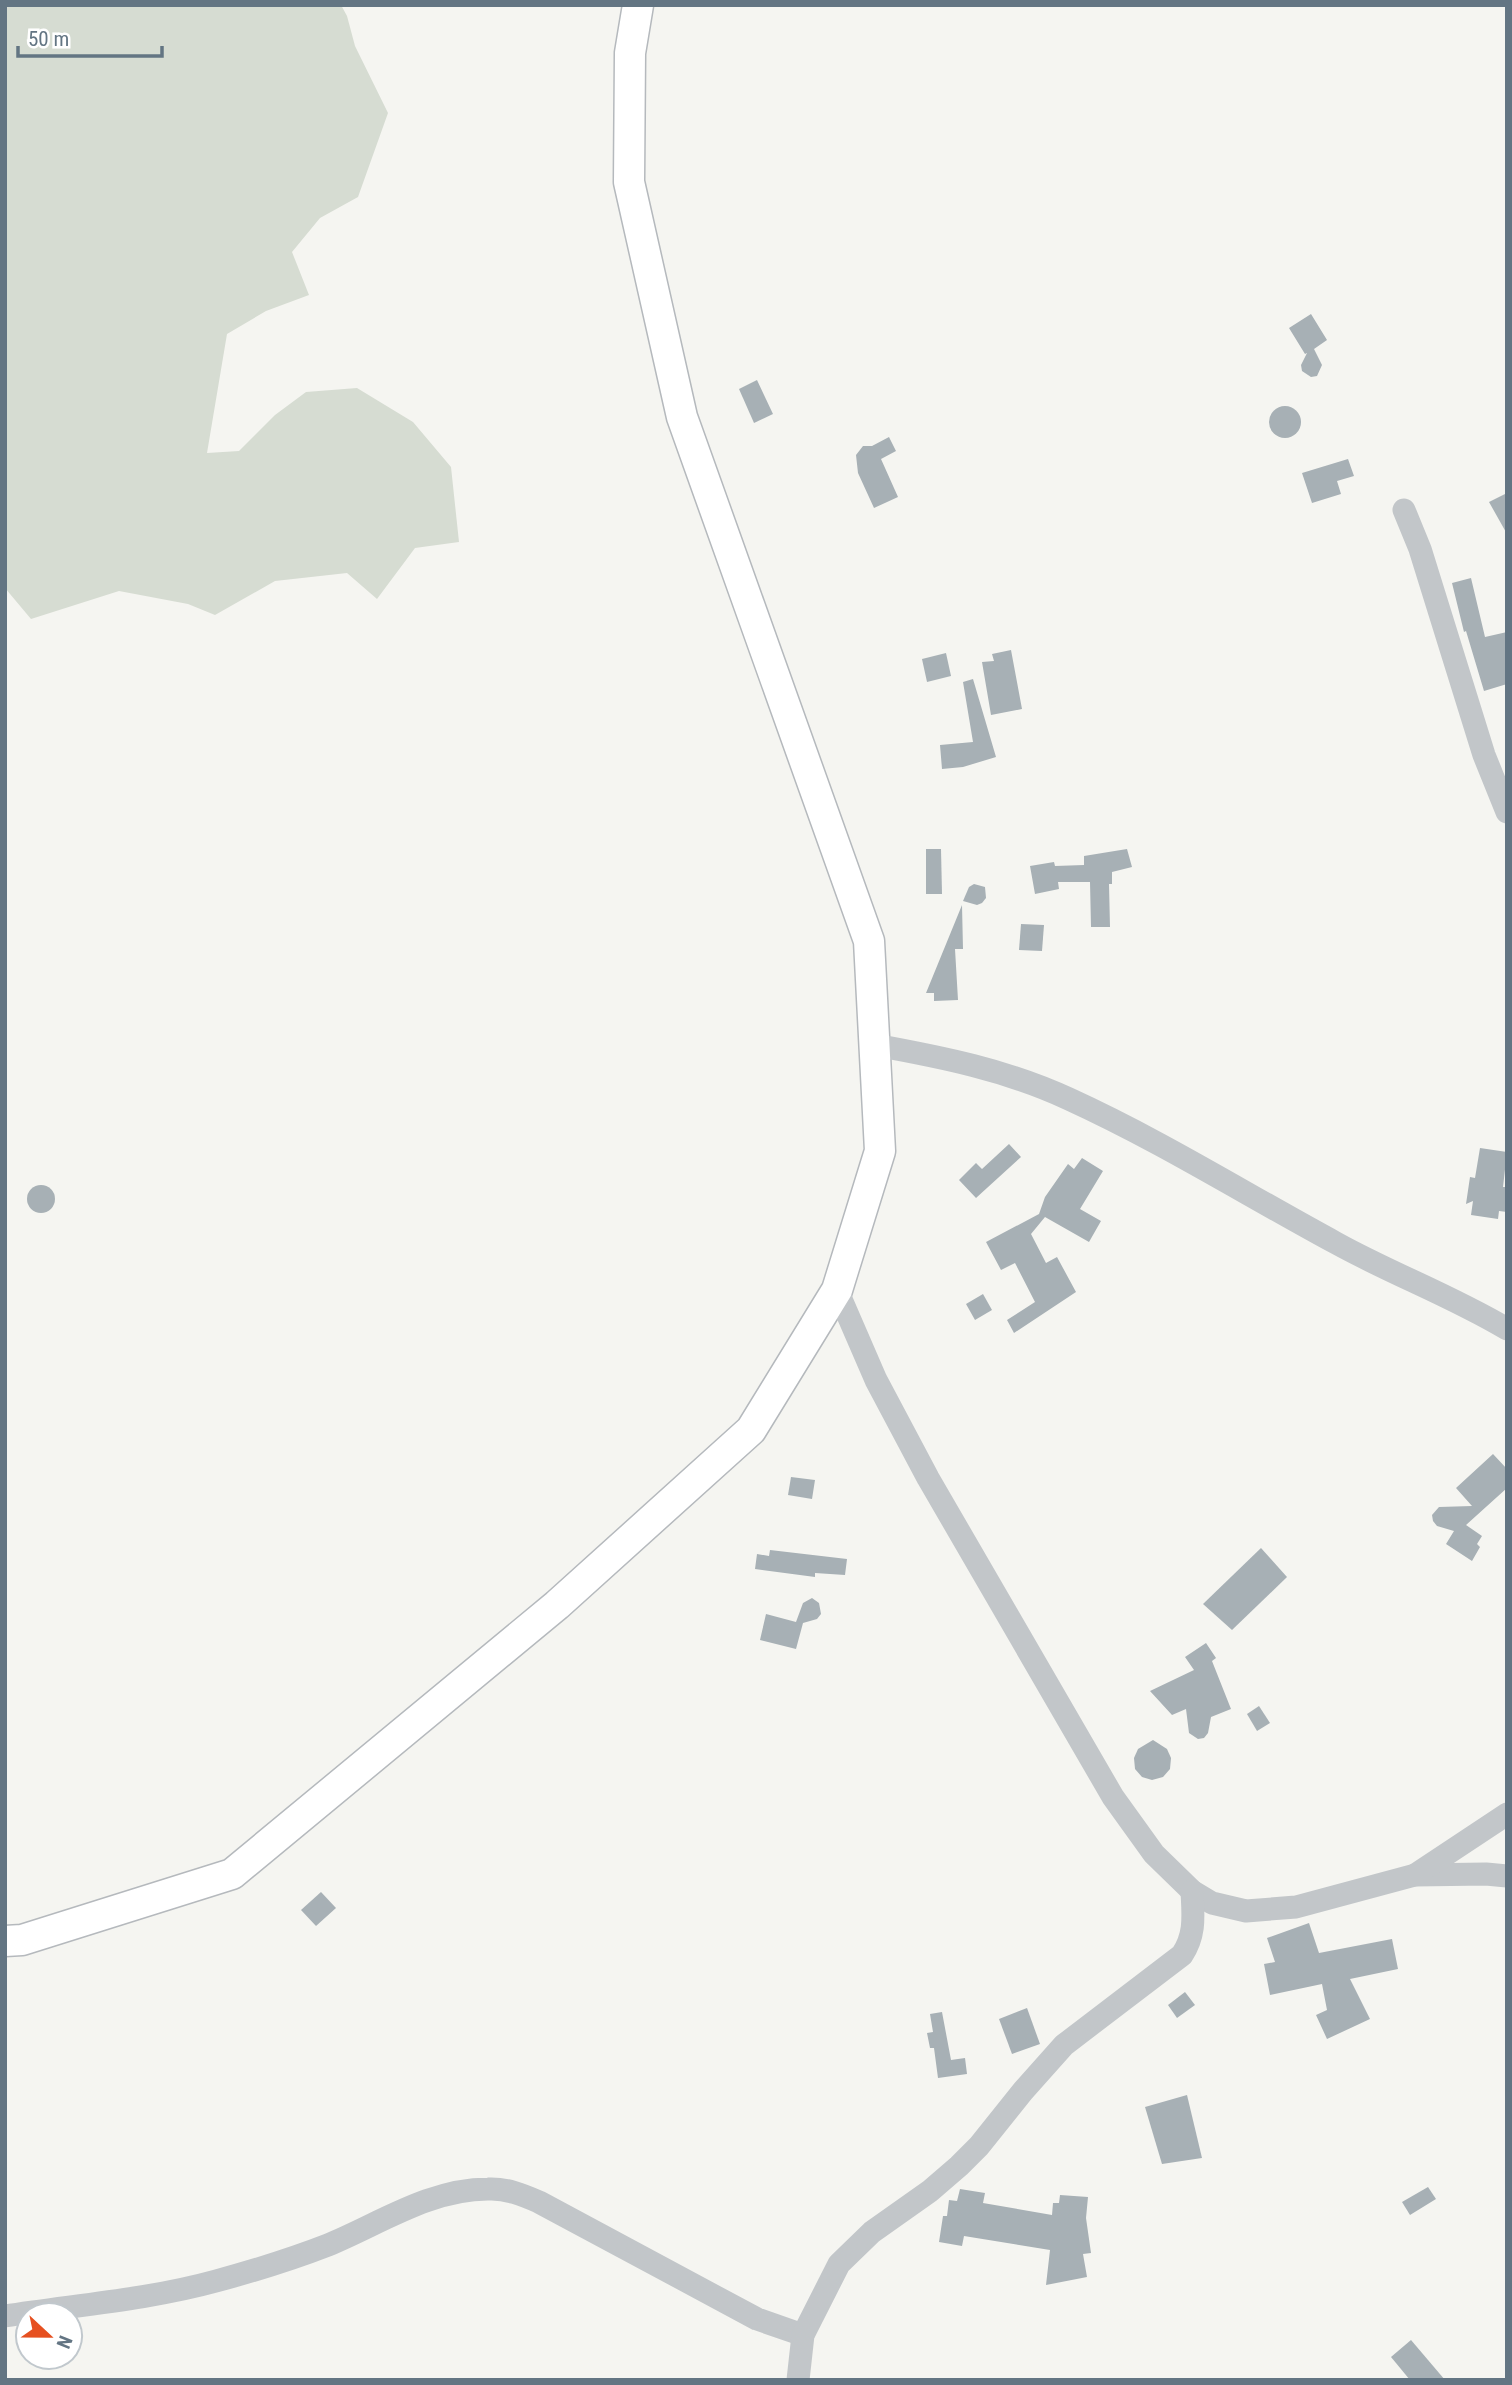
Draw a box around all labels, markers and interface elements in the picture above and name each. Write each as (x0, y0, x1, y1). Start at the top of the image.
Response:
scale bar (18, 14, 161, 58)
text: 50 m (28, 27, 69, 51)
north arrow (14, 2301, 84, 2371)
text: N (51, 2332, 77, 2352)

